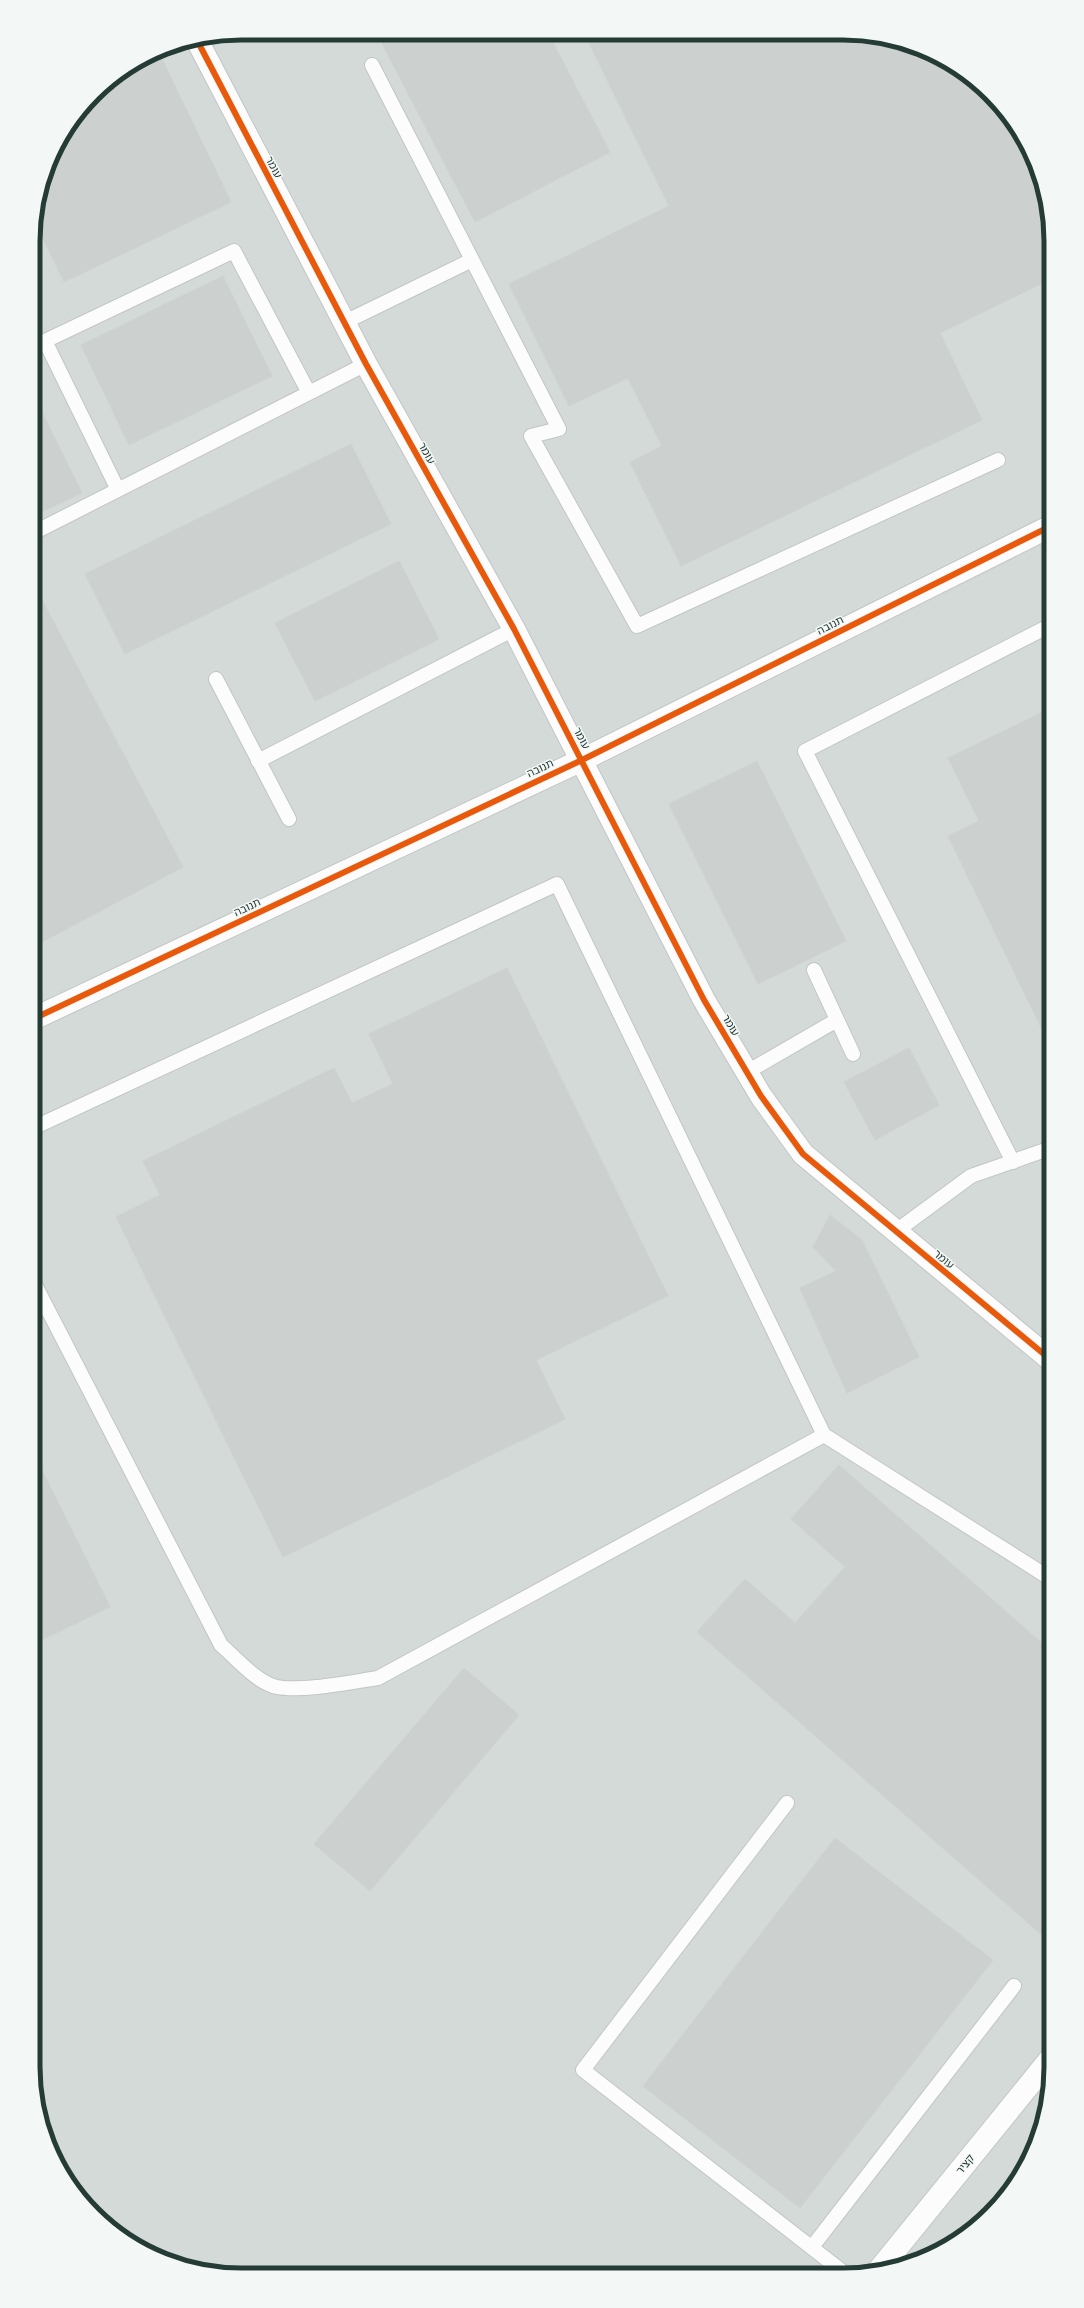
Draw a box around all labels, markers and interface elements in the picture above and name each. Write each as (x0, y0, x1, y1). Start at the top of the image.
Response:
street label: עומר (263, 154, 285, 180)
street label: עומר (416, 440, 438, 466)
street label: תנובה (815, 613, 845, 637)
street label: עומר (571, 725, 593, 751)
street label: תנובה (525, 757, 555, 779)
street label: תנובה (232, 896, 262, 918)
street label: עומר (720, 1012, 742, 1038)
street label: עומר (931, 1247, 957, 1271)
street label: קציר (954, 2152, 977, 2176)

